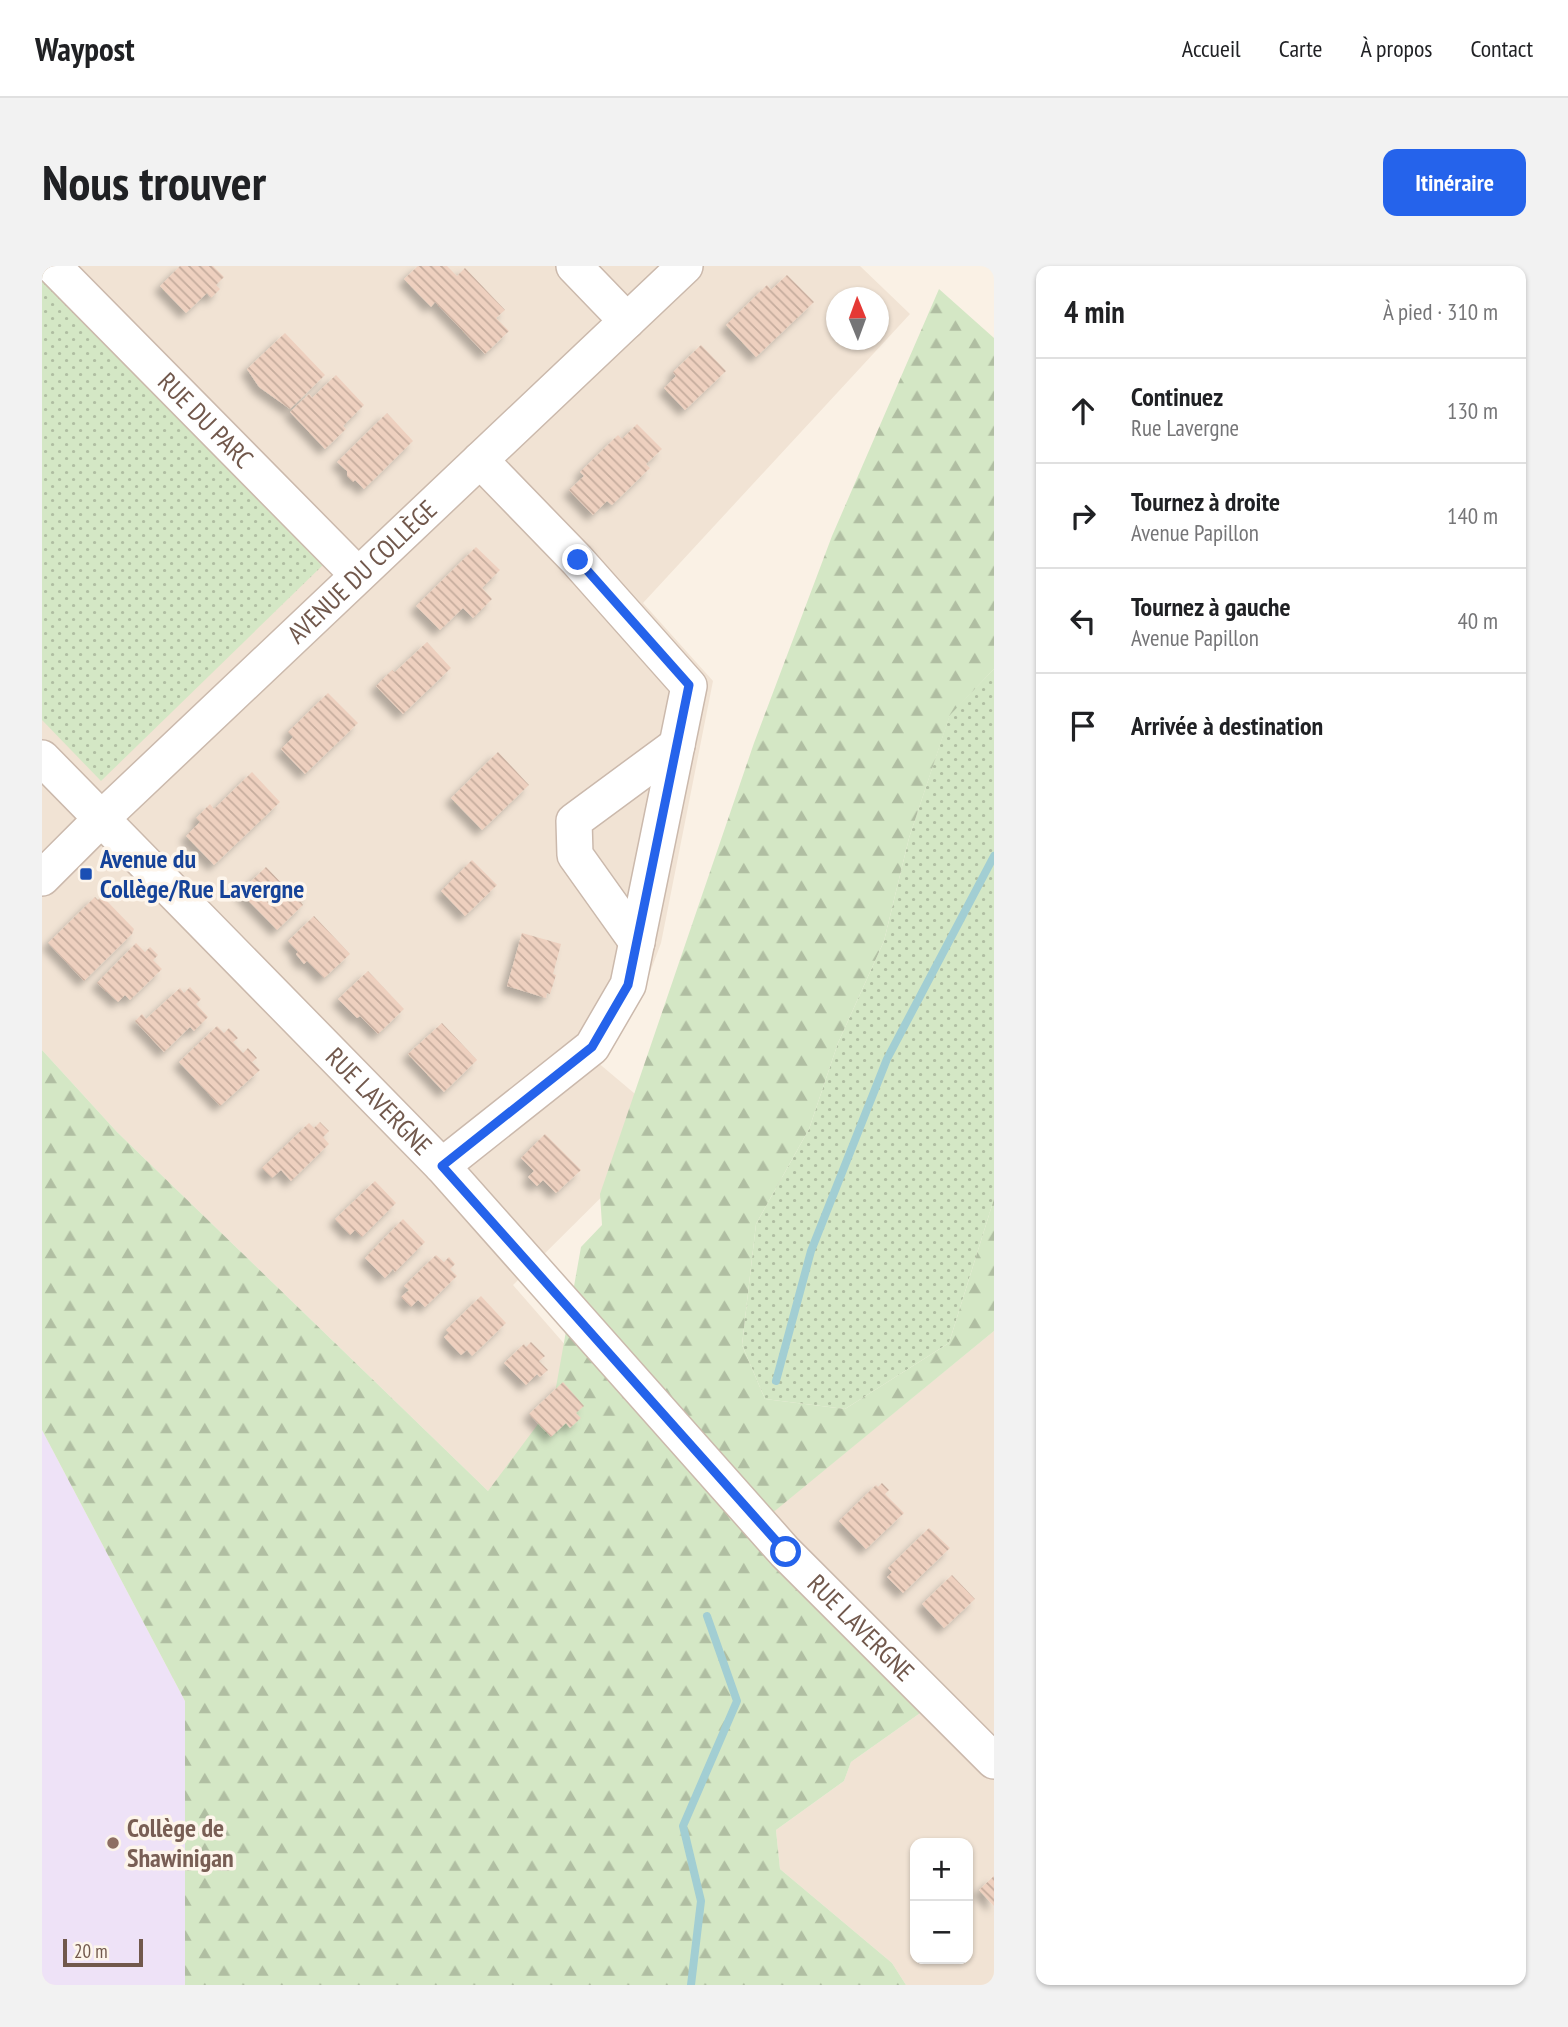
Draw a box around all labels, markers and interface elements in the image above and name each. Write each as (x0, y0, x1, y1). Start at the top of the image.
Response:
text: Waypost (35, 27, 135, 70)
text: Accueil (1182, 33, 1241, 64)
text: Carte (1279, 33, 1322, 64)
text: À propos (1360, 33, 1432, 64)
text: Contact (1470, 33, 1533, 64)
button: Itinéraire (1383, 149, 1526, 216)
text: Nous trouver (42, 150, 266, 214)
north arrow (826, 287, 889, 350)
text: 4 min (1064, 292, 1125, 331)
text: À pied · 310 m (1383, 297, 1498, 326)
street label: RUE DU PARC (151, 365, 260, 475)
text: Continuez (1131, 380, 1223, 413)
icon: ahead (1064, 392, 1102, 430)
text: 130 m (1447, 396, 1498, 425)
text: Rue Lavergne (1131, 413, 1239, 442)
text: Tournez à droite (1131, 485, 1280, 518)
street label: AVENUE DU COLLÈGE (280, 493, 443, 650)
icon: right (1064, 497, 1102, 535)
text: 140 m (1447, 501, 1498, 530)
text: Avenue Papillon (1131, 518, 1259, 547)
route end (562, 544, 593, 575)
text: Tournez à gauche (1131, 590, 1291, 623)
icon: left (1064, 602, 1102, 640)
text: 40 m (1457, 606, 1498, 635)
text: Avenue Papillon (1131, 623, 1259, 652)
icon: arrive (1064, 707, 1102, 745)
text: Arrivée à destination (1131, 709, 1323, 742)
place label: Avenue du Collège/Rue Lavergne (99, 842, 304, 905)
marker: Avenue du Collège/Rue Lavergne (78, 866, 94, 882)
street label: RUE LAVERGNE (319, 1040, 439, 1162)
route start (770, 1536, 801, 1567)
street label: RUE LAVERGNE (801, 1567, 922, 1688)
place label: Collège de Shawinigan (127, 1811, 234, 1874)
marker: Collège de Shawinigan (105, 1835, 121, 1851)
map controls (910, 1838, 973, 1964)
button: + (910, 1838, 973, 1901)
button: − (910, 1901, 973, 1964)
scale bar (63, 1936, 144, 1968)
text: 20 m (74, 1939, 108, 1963)

